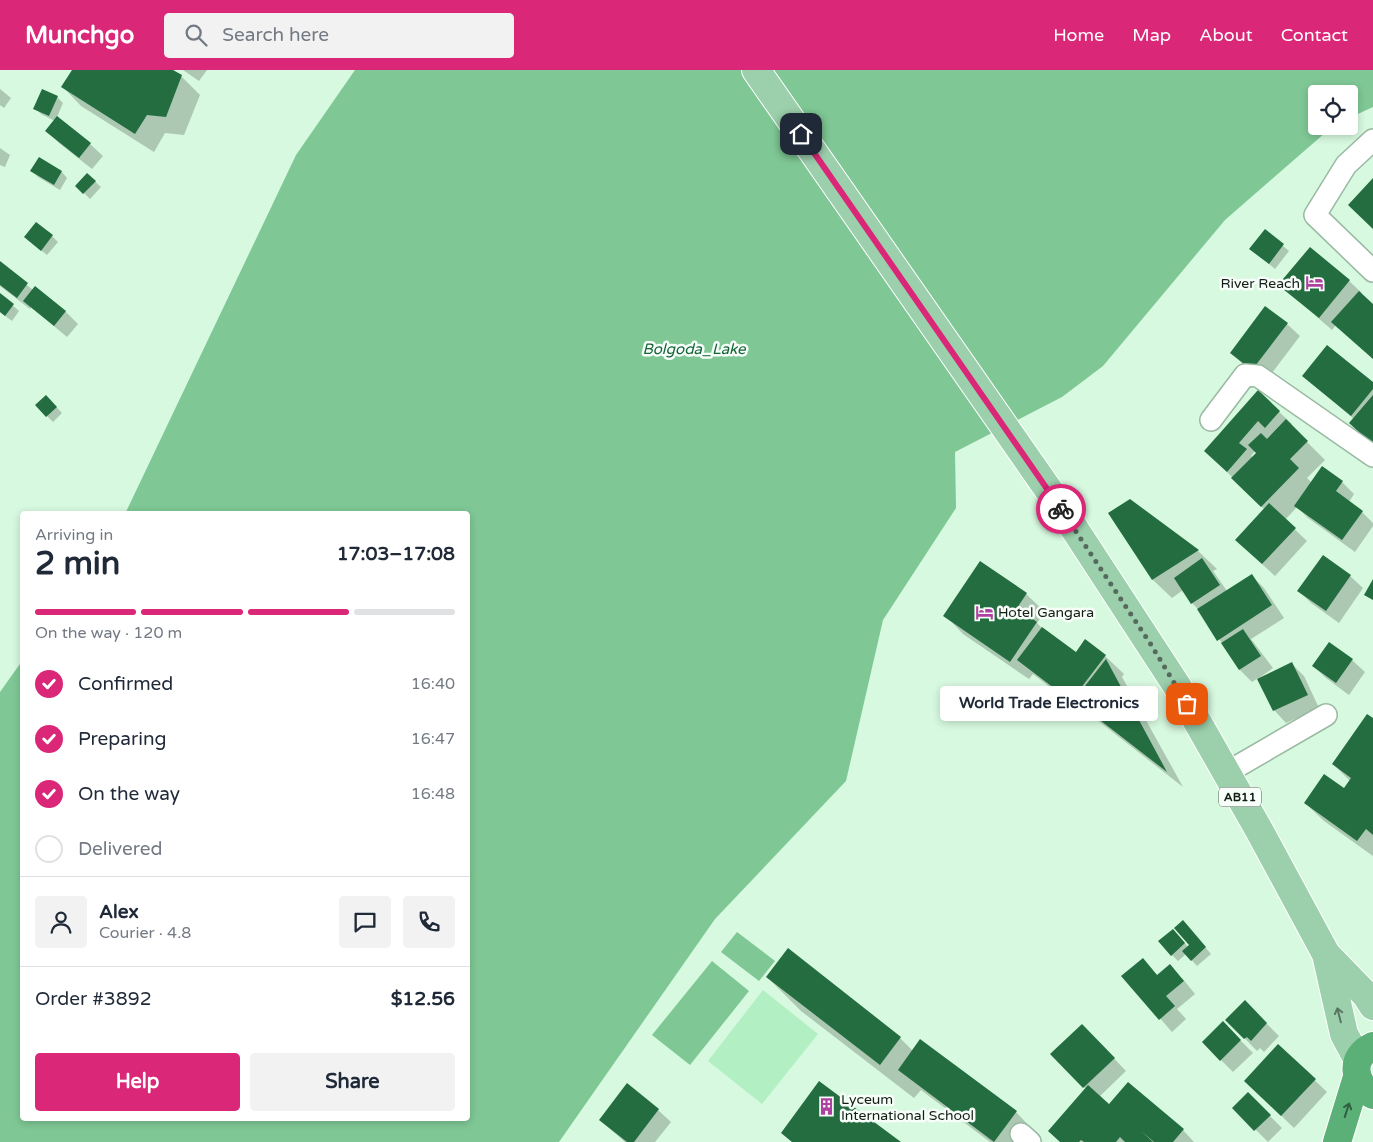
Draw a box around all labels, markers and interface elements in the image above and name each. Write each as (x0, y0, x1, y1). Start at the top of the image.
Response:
search box (164, 13, 514, 58)
text: Munchgo (25, 21, 134, 50)
icon: search (182, 21, 210, 49)
text: Search here (222, 24, 329, 46)
text: Home (1053, 24, 1104, 46)
text: Map (1132, 24, 1171, 46)
text: About (1199, 24, 1253, 46)
text: Contact (1281, 24, 1348, 46)
map controls (1308, 85, 1358, 135)
button: locate (1308, 85, 1358, 135)
pin (780, 113, 822, 155)
icon: home (787, 120, 815, 148)
hotel icon: River Reach (1304, 273, 1324, 293)
place label: River Reach (1221, 275, 1300, 292)
water label: Bolgoda_Lake (642, 340, 747, 358)
courier (1036, 484, 1086, 534)
icon: bike (1047, 495, 1075, 523)
text: Arriving in (35, 525, 113, 545)
text: 17:03–17:08 (337, 543, 455, 565)
text: 2 min (35, 545, 120, 583)
hotel icon: Hotel Gangara (974, 602, 994, 622)
place label: Hotel Gangara (998, 604, 1094, 621)
text: On the way · 120 m (35, 623, 182, 643)
icon: check (35, 670, 63, 698)
text: Confirmed (78, 673, 173, 695)
text: 16:40 (411, 674, 455, 694)
pin (1166, 683, 1208, 725)
callout: World Trade Electronics (940, 686, 1157, 722)
icon: bag (1173, 690, 1201, 718)
text: World Trade Electronics (959, 693, 1139, 713)
icon: check (35, 725, 63, 753)
text: Preparing (78, 728, 167, 750)
text: 16:47 (411, 729, 455, 749)
icon: check (35, 780, 63, 808)
text: On the way (78, 783, 180, 805)
text: 16:48 (411, 784, 455, 804)
road number: AB11 (1219, 788, 1261, 806)
text: Delivered (78, 838, 163, 860)
button: person (35, 896, 87, 948)
button: chat (339, 896, 391, 948)
button: phone (403, 896, 455, 948)
text: Alex (99, 901, 139, 923)
text: Courier · 4.8 (99, 923, 191, 943)
text: Order #3892 (35, 988, 152, 1010)
text: $12.56 (391, 988, 455, 1010)
one-way arrow (1334, 1008, 1343, 1024)
button: Help (35, 1053, 240, 1111)
button: Share (250, 1053, 455, 1111)
place label: Lyceum International School (841, 1091, 974, 1124)
building icon: Lyceum International School (817, 1097, 837, 1117)
one-way arrow (1343, 1102, 1352, 1118)

